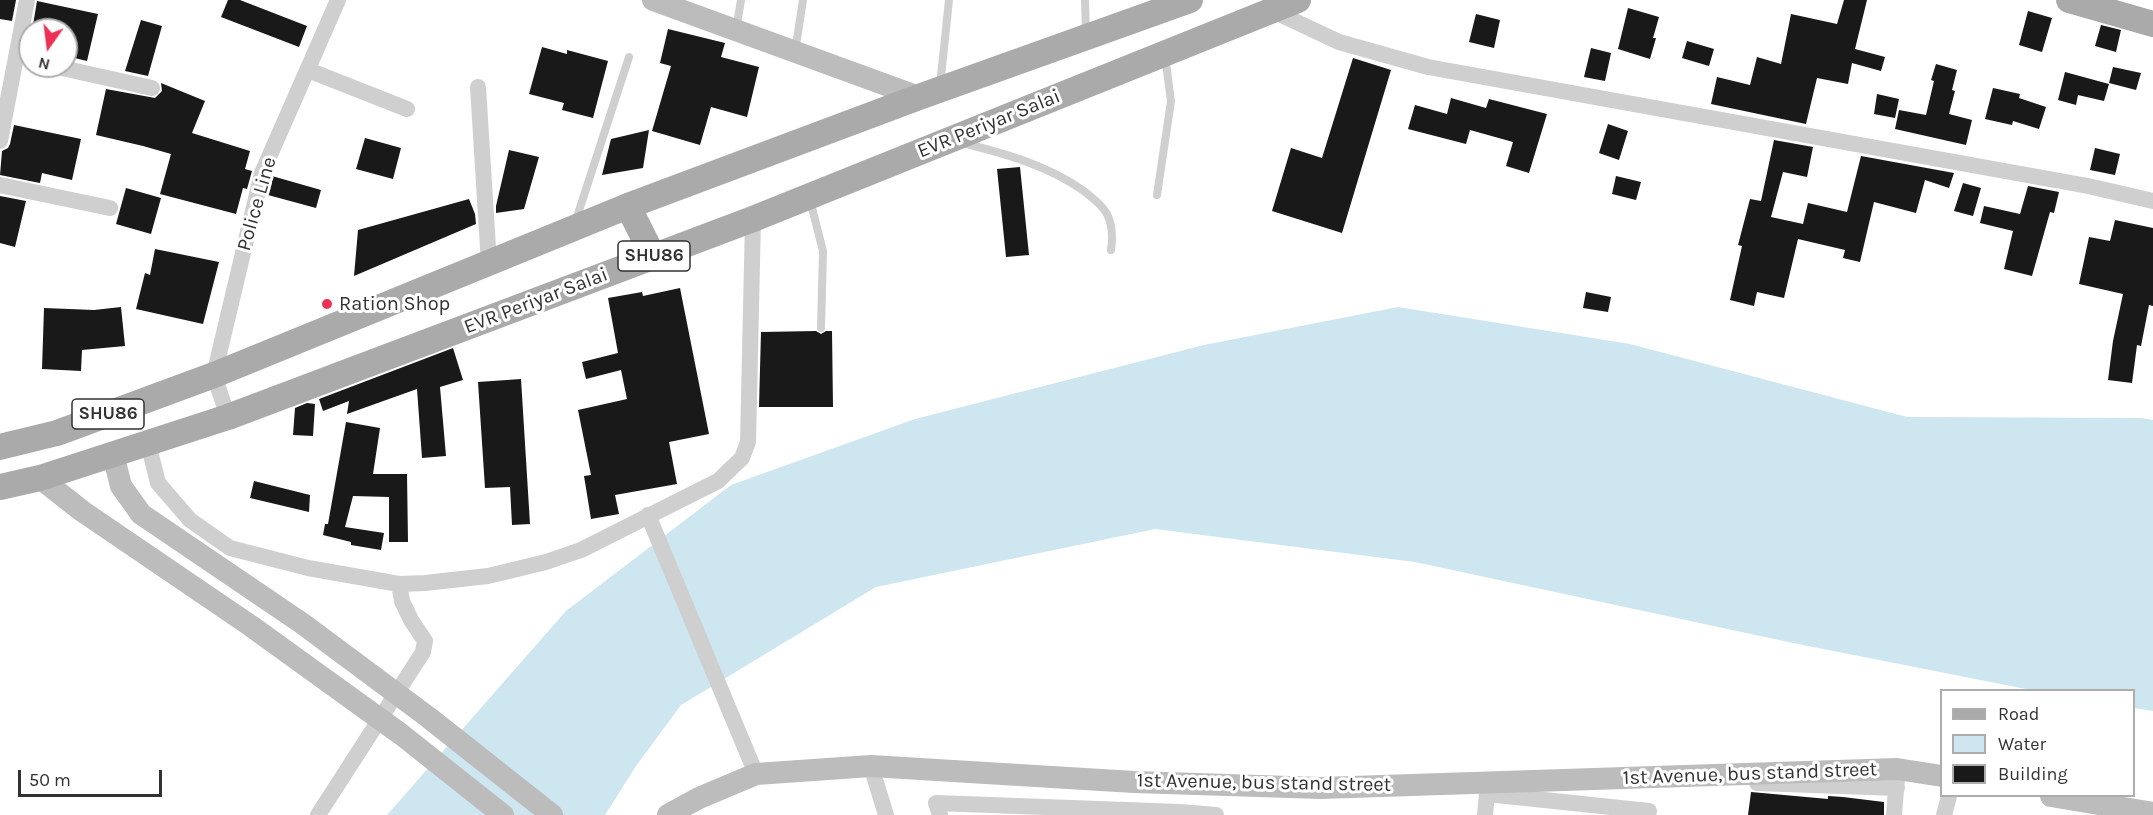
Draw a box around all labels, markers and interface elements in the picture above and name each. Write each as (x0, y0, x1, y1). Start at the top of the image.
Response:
north arrow (18, 18, 78, 78)
text: N (36, 53, 52, 75)
street label: EVR Periyar Salai (914, 84, 1064, 164)
street label: Police Line (232, 154, 282, 254)
road number: SHU86 (618, 241, 690, 271)
street label: EVR Periyar Salai (461, 263, 611, 339)
place label: Ration Shop (339, 292, 450, 316)
marker: Ration Shop (320, 297, 334, 311)
road number: SHU86 (72, 399, 144, 429)
legend (1940, 689, 2135, 797)
text: Road (1998, 703, 2039, 725)
text: Water (1998, 733, 2046, 755)
scale bar (21, 758, 165, 796)
street label: 1st Avenue, bus stand street (1622, 758, 1878, 790)
text: Building (1998, 763, 2068, 785)
text: 50 m (29, 769, 71, 791)
street label: 1st Avenue, bus stand street (1137, 769, 1391, 797)

